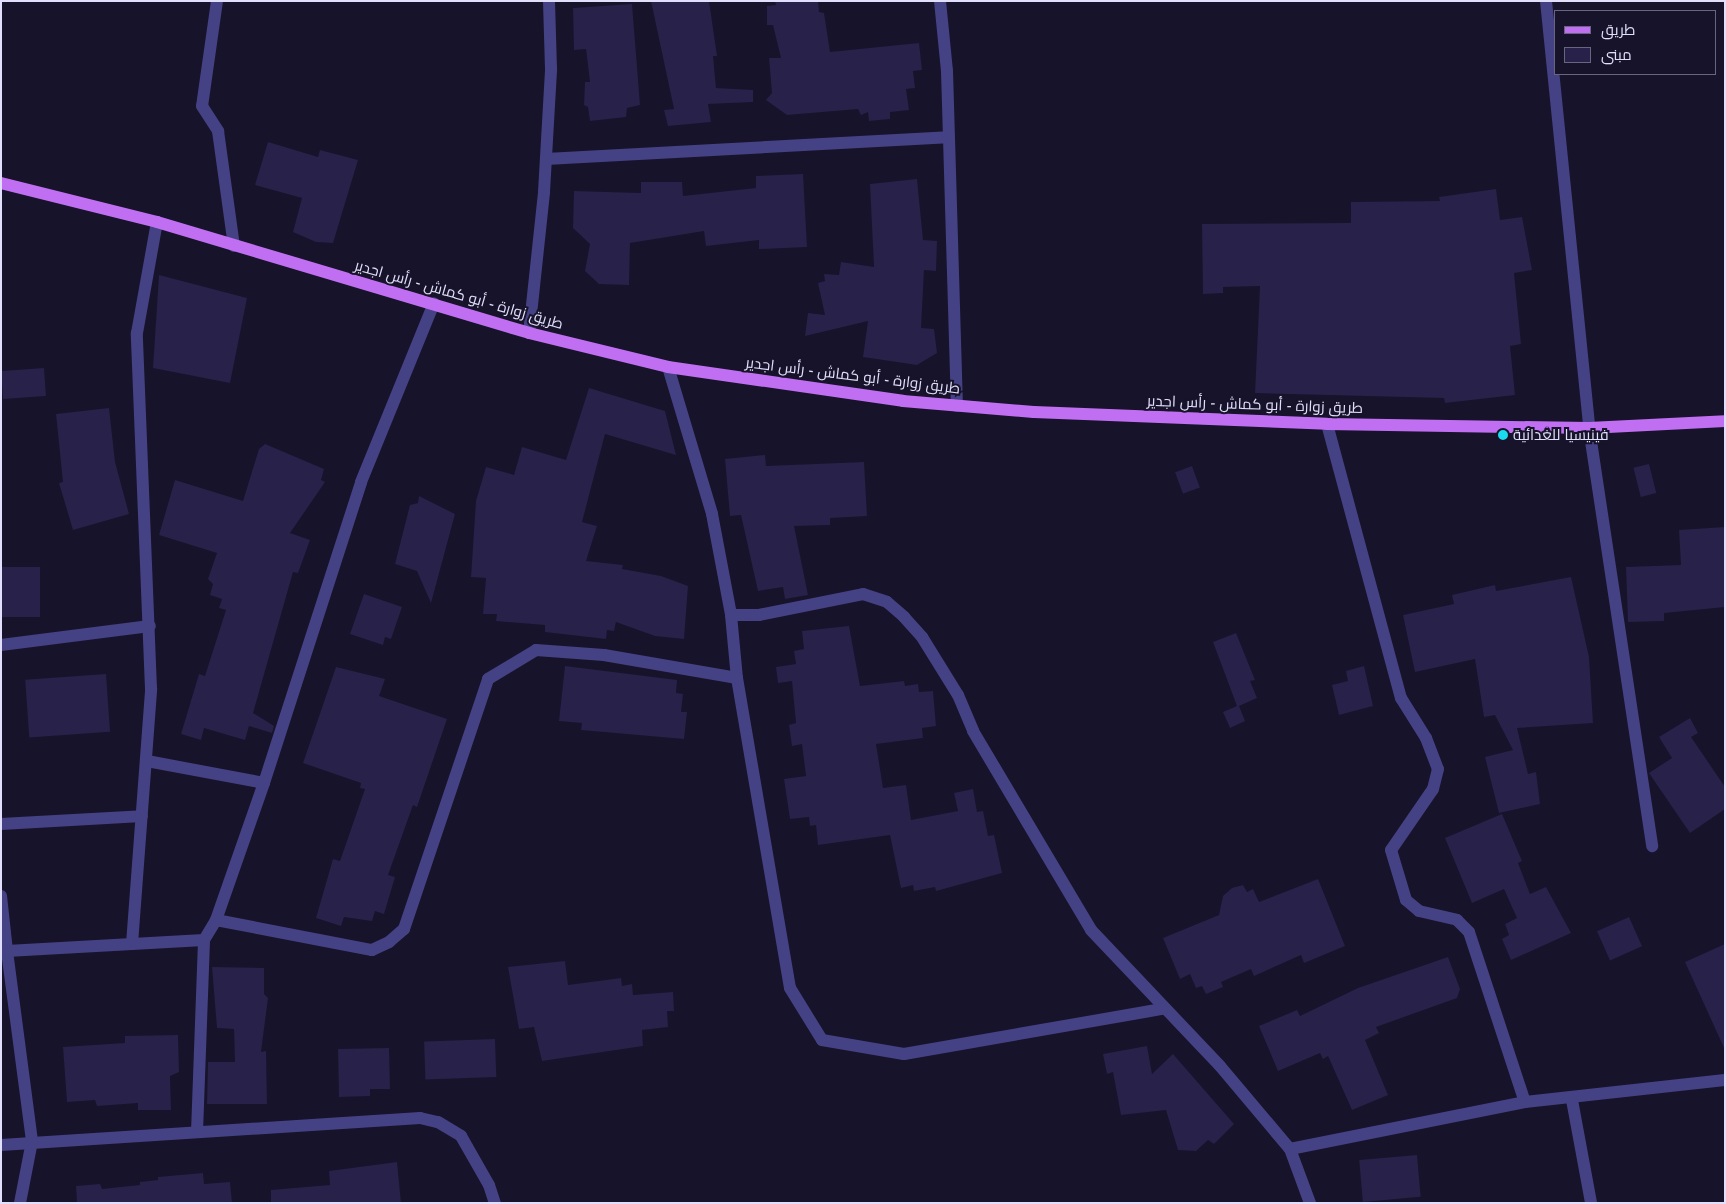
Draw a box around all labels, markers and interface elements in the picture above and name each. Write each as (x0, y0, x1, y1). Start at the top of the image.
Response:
legend (1554, 10, 1716, 75)
text: طريق (1601, 21, 1635, 38)
text: مبنى (1601, 46, 1632, 63)
street label: طريق زوارة - أبو كماش - رأس اجدير (353, 256, 565, 332)
street label: طريق زوارة - أبو كماش - رأس اجدير (745, 353, 961, 397)
street label: طريق زوارة - أبو كماش - رأس اجدير (1147, 391, 1363, 417)
place label: فينيسيا للغدائية (1513, 426, 1609, 444)
marker: فينيسيا للغدائية (1497, 429, 1509, 441)

